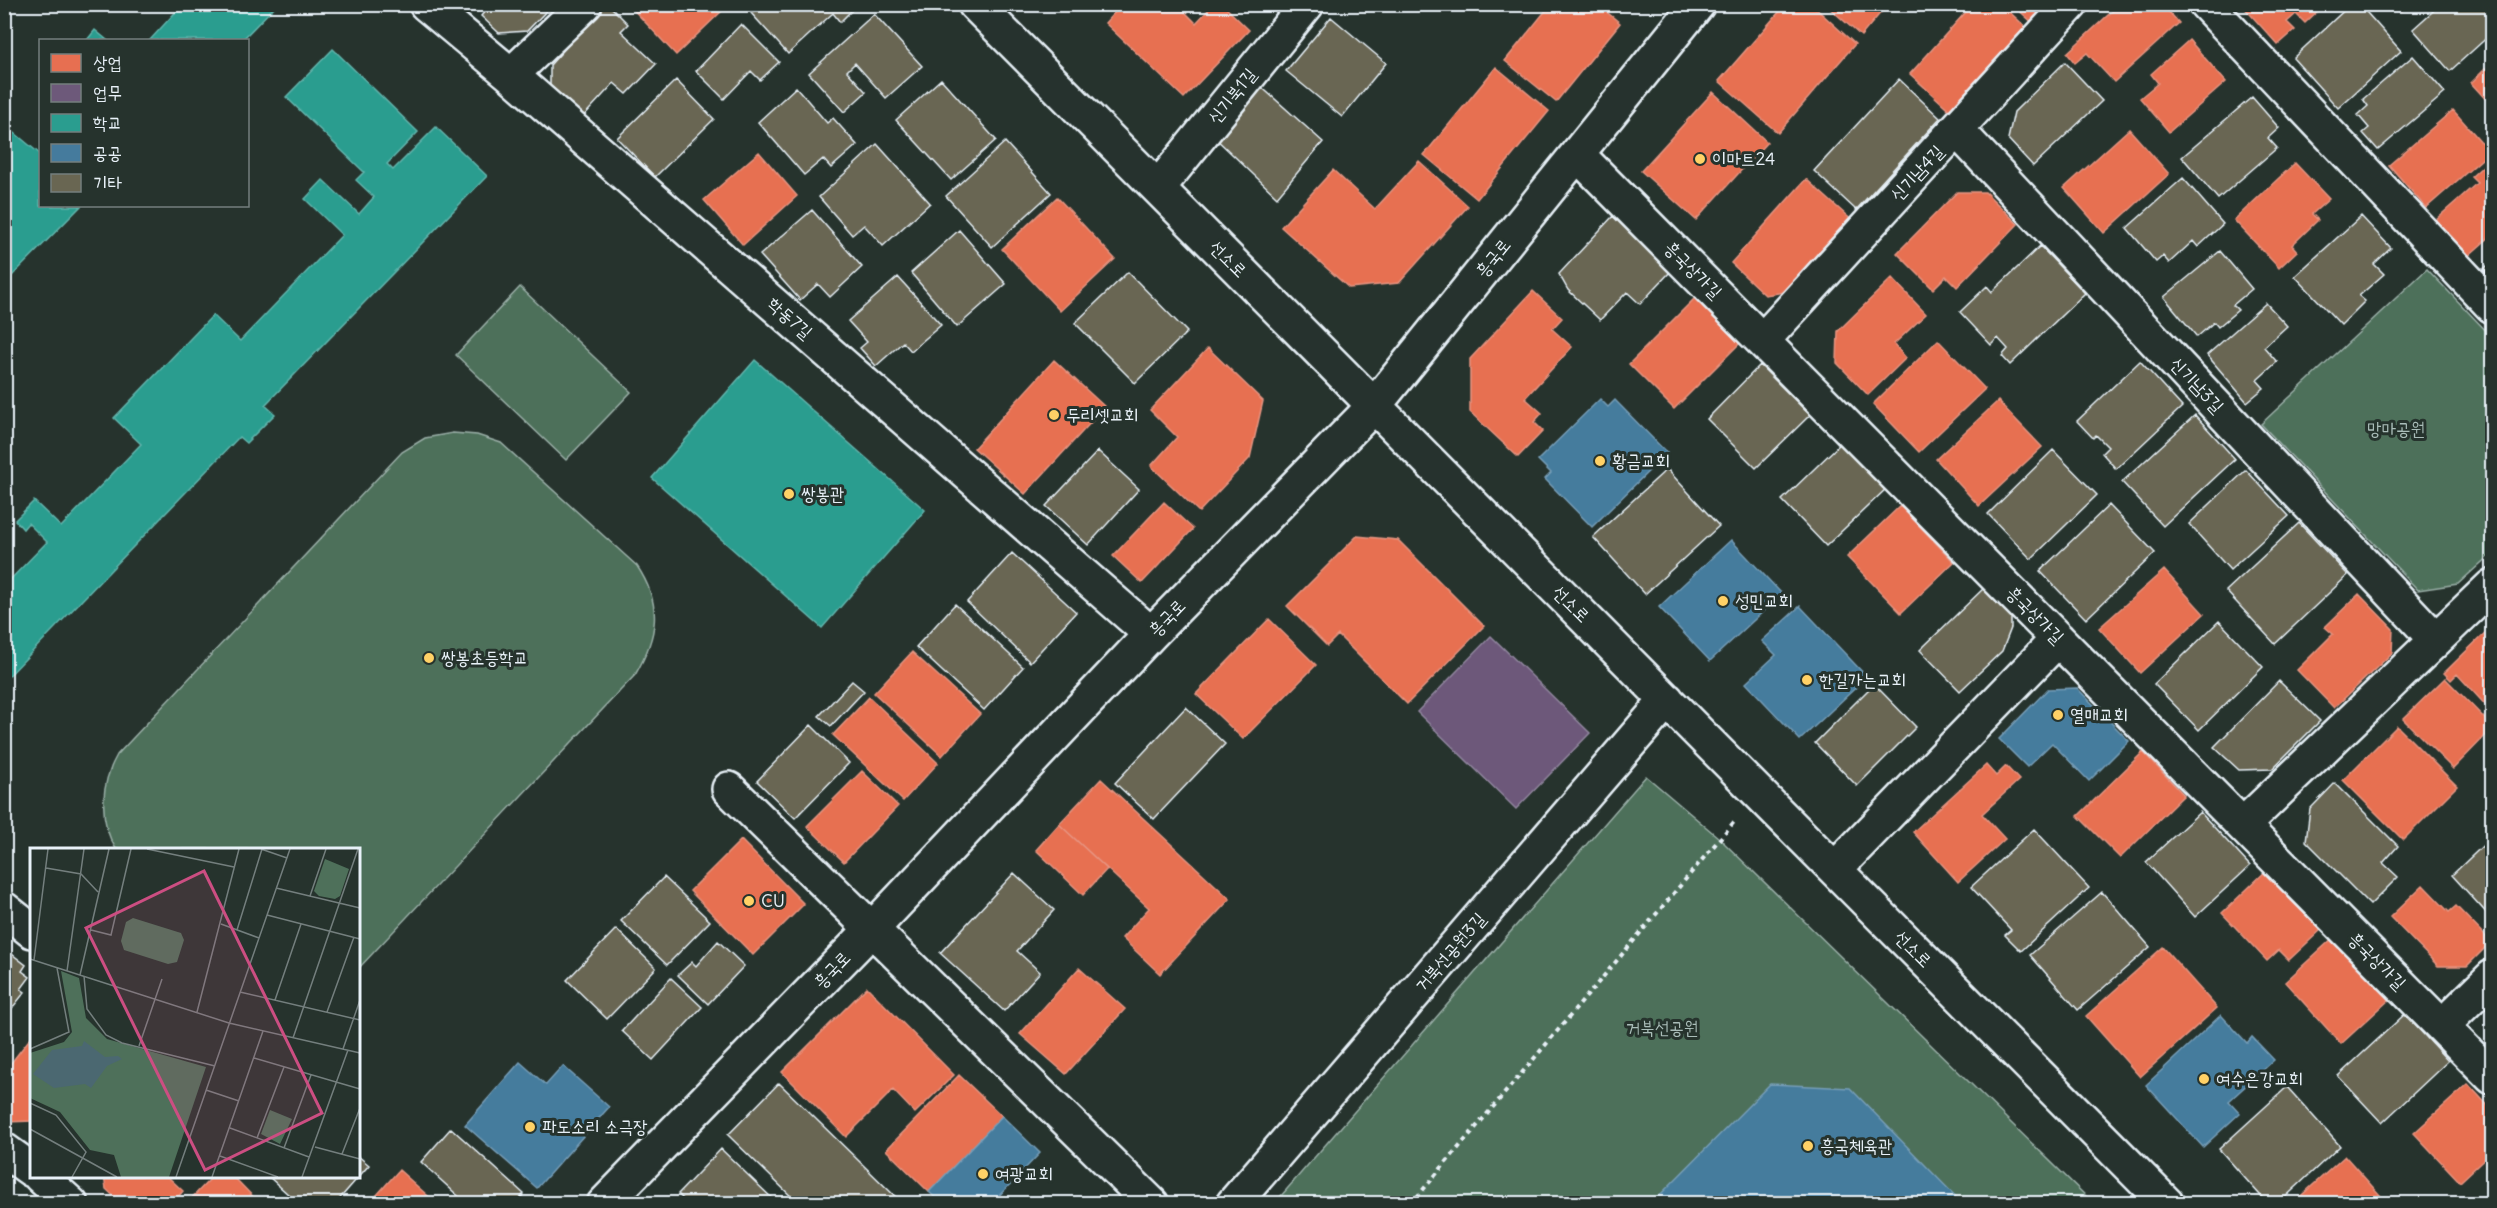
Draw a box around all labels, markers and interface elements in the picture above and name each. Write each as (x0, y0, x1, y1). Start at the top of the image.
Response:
legend (39, 39, 249, 207)
text: 상업 (93, 51, 122, 74)
street label: 신기북1길 (1202, 63, 1261, 128)
text: 업무 (93, 81, 122, 104)
text: 학교 (93, 111, 122, 134)
street label: 신기남4길 (1885, 139, 1949, 205)
text: 공공 (93, 141, 122, 164)
place label: 이마트24 (1712, 147, 1775, 170)
marker: 이마트24 (1693, 152, 1707, 166)
text: 기타 (93, 171, 122, 194)
street label: 흥국로 (1470, 234, 1515, 282)
street label: 선소로 (1205, 235, 1252, 282)
street label: 흥국상가길 (1660, 236, 1727, 304)
street label: 학동7길 (763, 292, 818, 344)
street label: 신기남3길 (2166, 352, 2229, 418)
place label: 두리셋교회 (1066, 403, 1138, 426)
marker: 두리셋교회 (1047, 408, 1061, 422)
park label: 망마공원 (2367, 417, 2425, 440)
place label: 황금교회 (1612, 449, 1670, 472)
marker: 황금교회 (1593, 454, 1607, 468)
place label: 쌍봉관 (801, 482, 844, 505)
marker: 쌍봉관 (782, 487, 796, 501)
street label: 선소로 (1548, 580, 1595, 627)
street label: 흥국상가길 (2002, 581, 2069, 649)
place label: 성민교회 (1735, 589, 1793, 612)
street label: 흥국로 (1143, 594, 1190, 641)
marker: 성민교회 (1716, 594, 1730, 608)
place label: 쌍봉초등학교 (441, 646, 528, 669)
marker: 쌍봉초등학교 (422, 651, 436, 665)
place label: 한길가는교회 (1819, 668, 1906, 691)
marker: 한길가는교회 (1800, 673, 1814, 687)
place label: 열매교회 (2070, 703, 2128, 726)
marker: 열매교회 (2051, 708, 2065, 722)
inset map (30, 848, 360, 1178)
place label: CU (761, 889, 785, 912)
marker: CU (742, 894, 756, 908)
street label: 거북선공원3길 (1409, 907, 1490, 996)
street label: 선소로 (1890, 925, 1937, 972)
street label: 흥국상가길 (2344, 927, 2411, 995)
street label: 흥국로 (808, 946, 855, 993)
park label: 거북선공원 (1626, 1016, 1698, 1039)
place label: 여수은강교회 (2216, 1067, 2303, 1090)
marker: 여수은강교회 (2197, 1072, 2211, 1086)
place label: 파도소리 소극장 (542, 1115, 648, 1138)
marker: 파도소리 소극장 (523, 1120, 537, 1134)
place label: 흥국체육관 (1820, 1134, 1892, 1157)
marker: 흥국체육관 (1801, 1139, 1815, 1153)
place label: 여광교회 (995, 1162, 1053, 1185)
marker: 여광교회 (976, 1167, 990, 1181)

